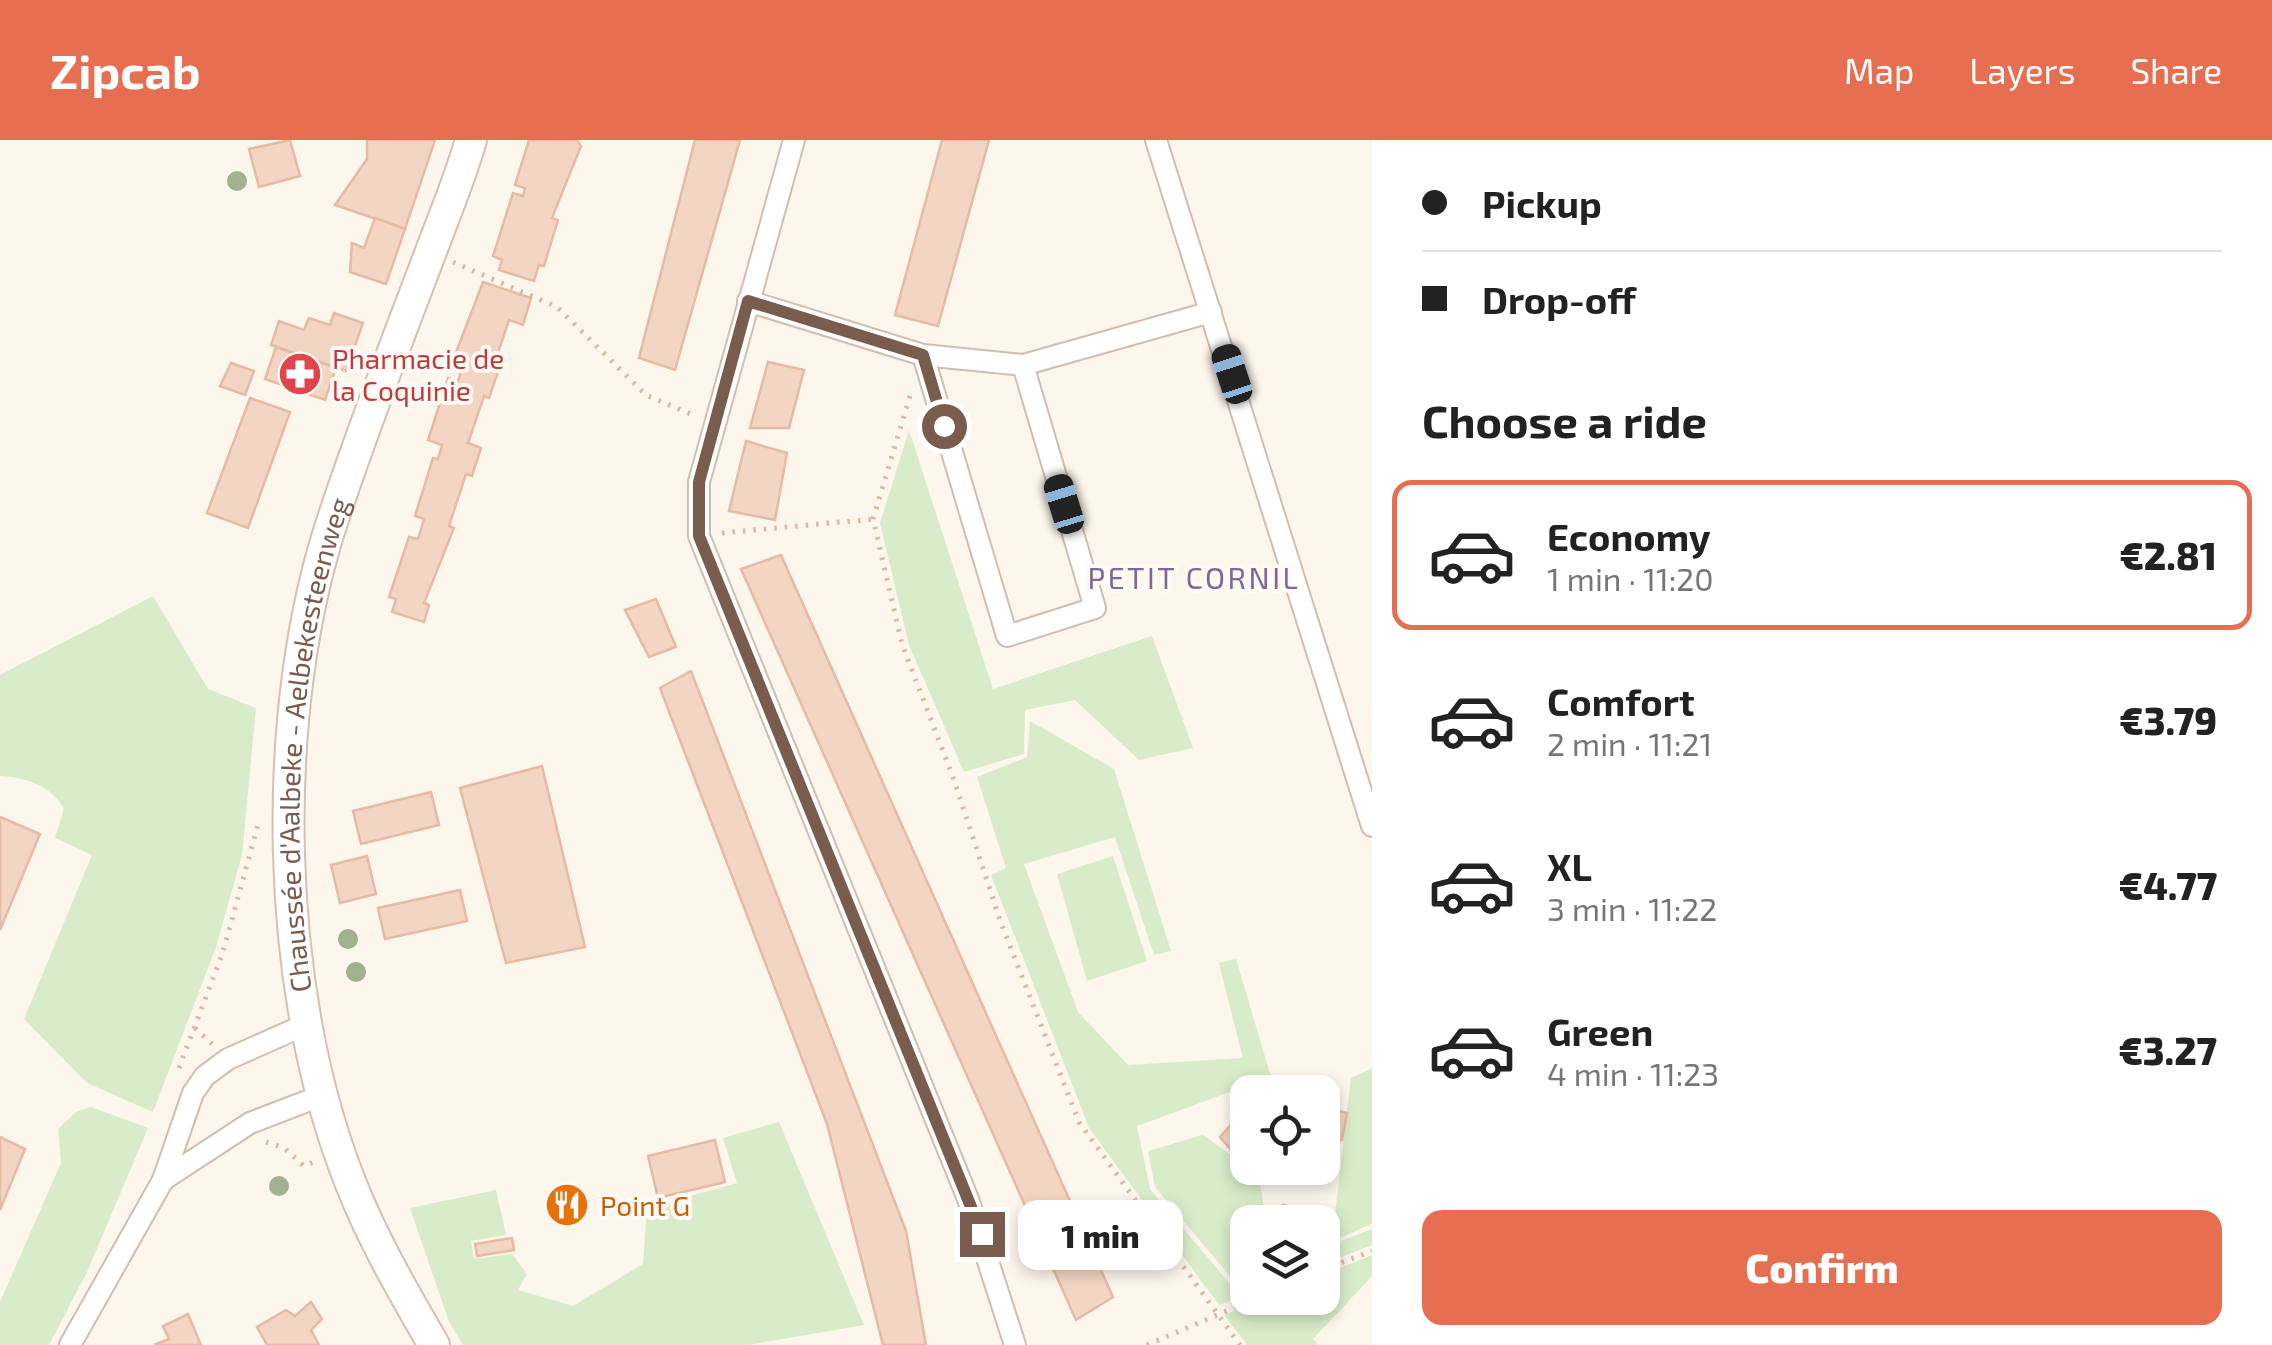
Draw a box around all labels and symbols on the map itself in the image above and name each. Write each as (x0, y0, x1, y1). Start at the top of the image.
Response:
place label: Pharmacie de la Coquinie (332, 341, 504, 407)
car (1208, 341, 1256, 407)
pharmacy icon: Pharmacie de la Coquinie (277, 351, 323, 397)
route start (922, 404, 967, 449)
car (1041, 471, 1087, 537)
street label: Chaussée d'Aalbeke - Aelbekesteenweg (271, 492, 356, 995)
district label: PETIT CORNIL (1088, 559, 1301, 595)
restaurant icon: Point G (544, 1182, 590, 1228)
place label: Point G (600, 1188, 690, 1222)
callout: 1 min (1017, 1199, 1182, 1269)
route end (960, 1212, 1005, 1257)

